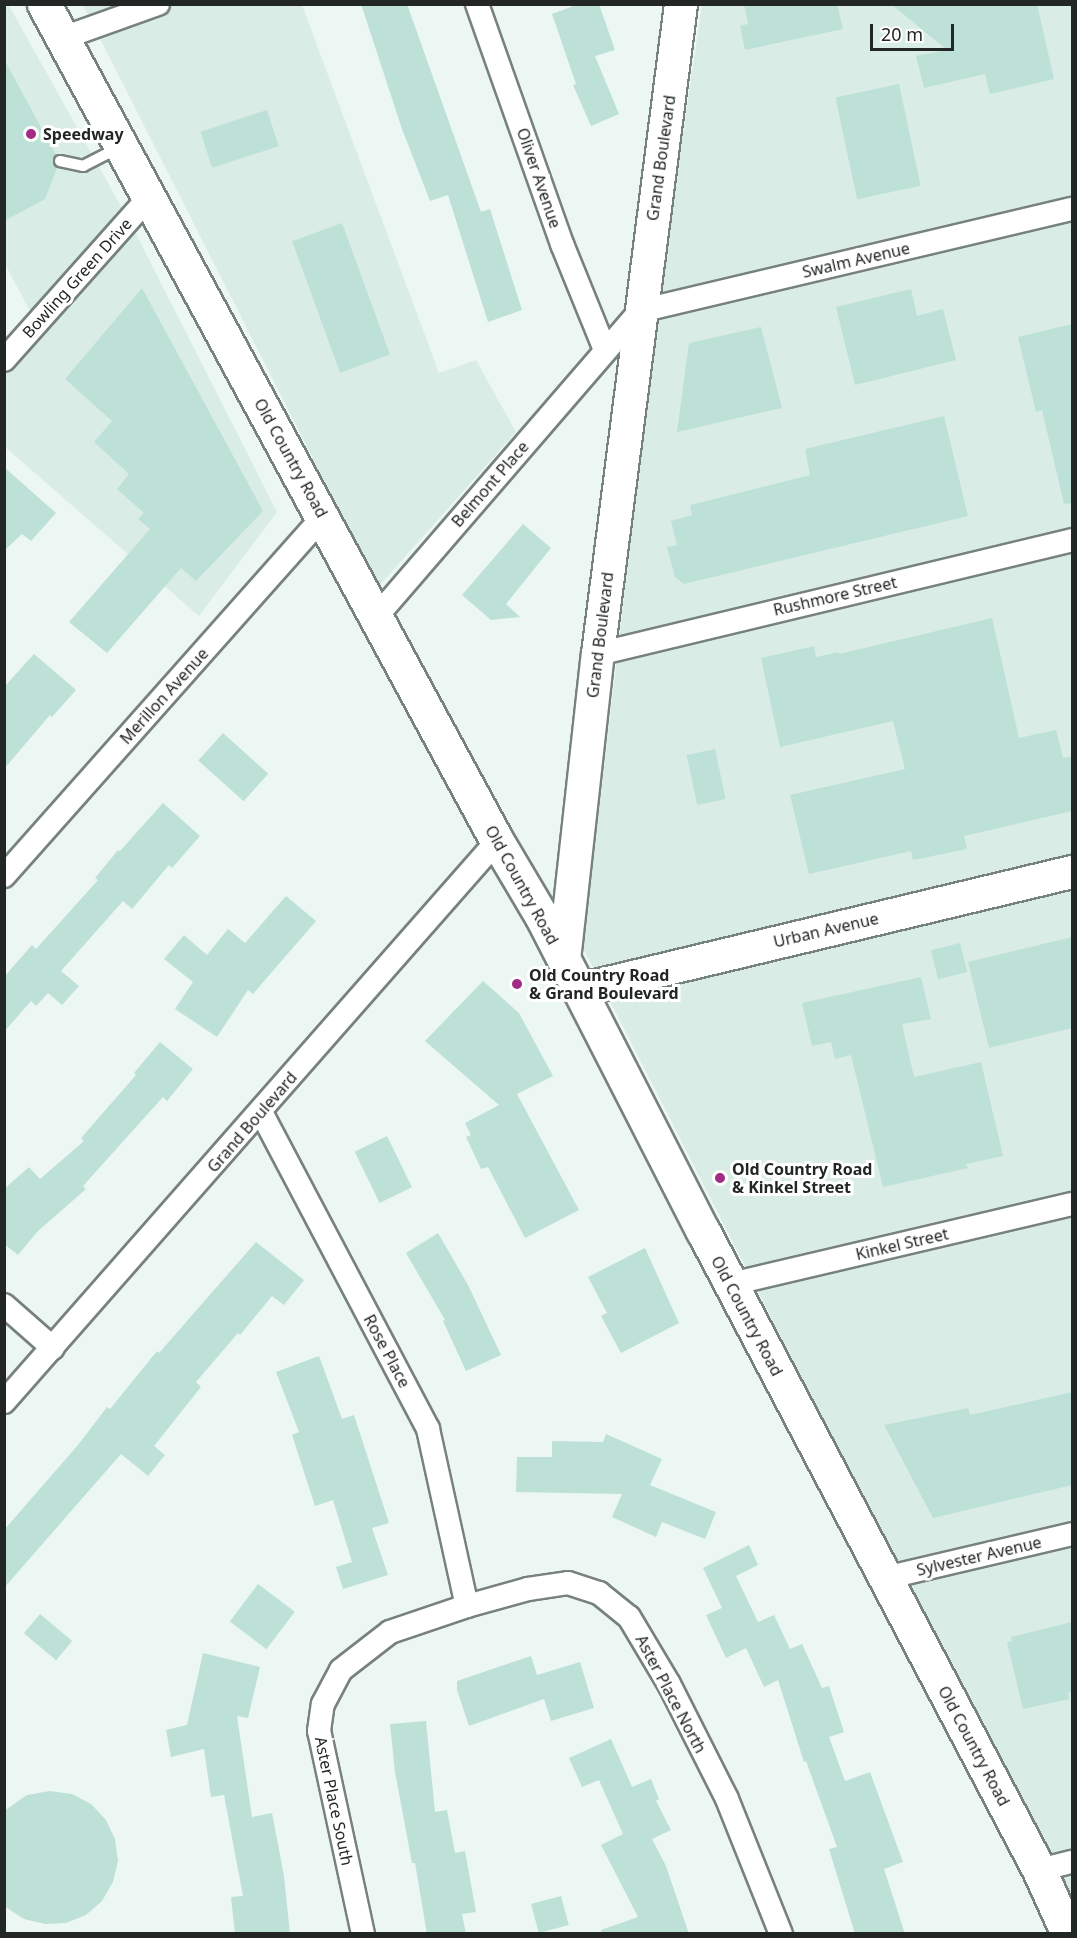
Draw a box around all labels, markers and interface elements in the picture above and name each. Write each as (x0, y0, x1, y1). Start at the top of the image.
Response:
scale bar (873, 12, 957, 50)
text: 20 m (881, 22, 923, 46)
street label: Grand Boulevard (643, 94, 679, 222)
place label: Speedway (43, 124, 124, 144)
street label: Oliver Avenue (513, 125, 565, 231)
marker: Speedway (24, 127, 38, 141)
street label: Bowling Green Drive (18, 214, 136, 342)
street label: Swalm Avenue (800, 238, 912, 282)
street label: Old Country Road (250, 395, 332, 521)
street label: Belmont Place (447, 437, 533, 531)
street label: Grand Boulevard (583, 571, 617, 699)
street label: Rushmore Street (771, 572, 899, 620)
street label: Merillon Avenue (116, 644, 212, 748)
street label: Old Country Road (481, 822, 563, 948)
street label: Urban Avenue (772, 909, 880, 951)
place label: Old Country Road & Grand Boulevard (529, 965, 679, 1003)
marker: Old Country Road & Grand Boulevard (510, 977, 524, 991)
street label: Grand Boulevard (203, 1068, 301, 1176)
place label: Old Country Road & Kinkel Street (732, 1159, 872, 1197)
marker: Old Country Road & Kinkel Street (713, 1171, 727, 1185)
street label: Kinkel Street (854, 1224, 950, 1264)
street label: Old Country Road (707, 1253, 787, 1379)
street label: Rose Place (360, 1311, 414, 1391)
street label: Sylvester Avenue (915, 1532, 1043, 1580)
street label: Aster Place North (632, 1632, 710, 1756)
street label: Old Country Road (934, 1683, 1014, 1809)
street label: Aster Place South (311, 1735, 357, 1867)

